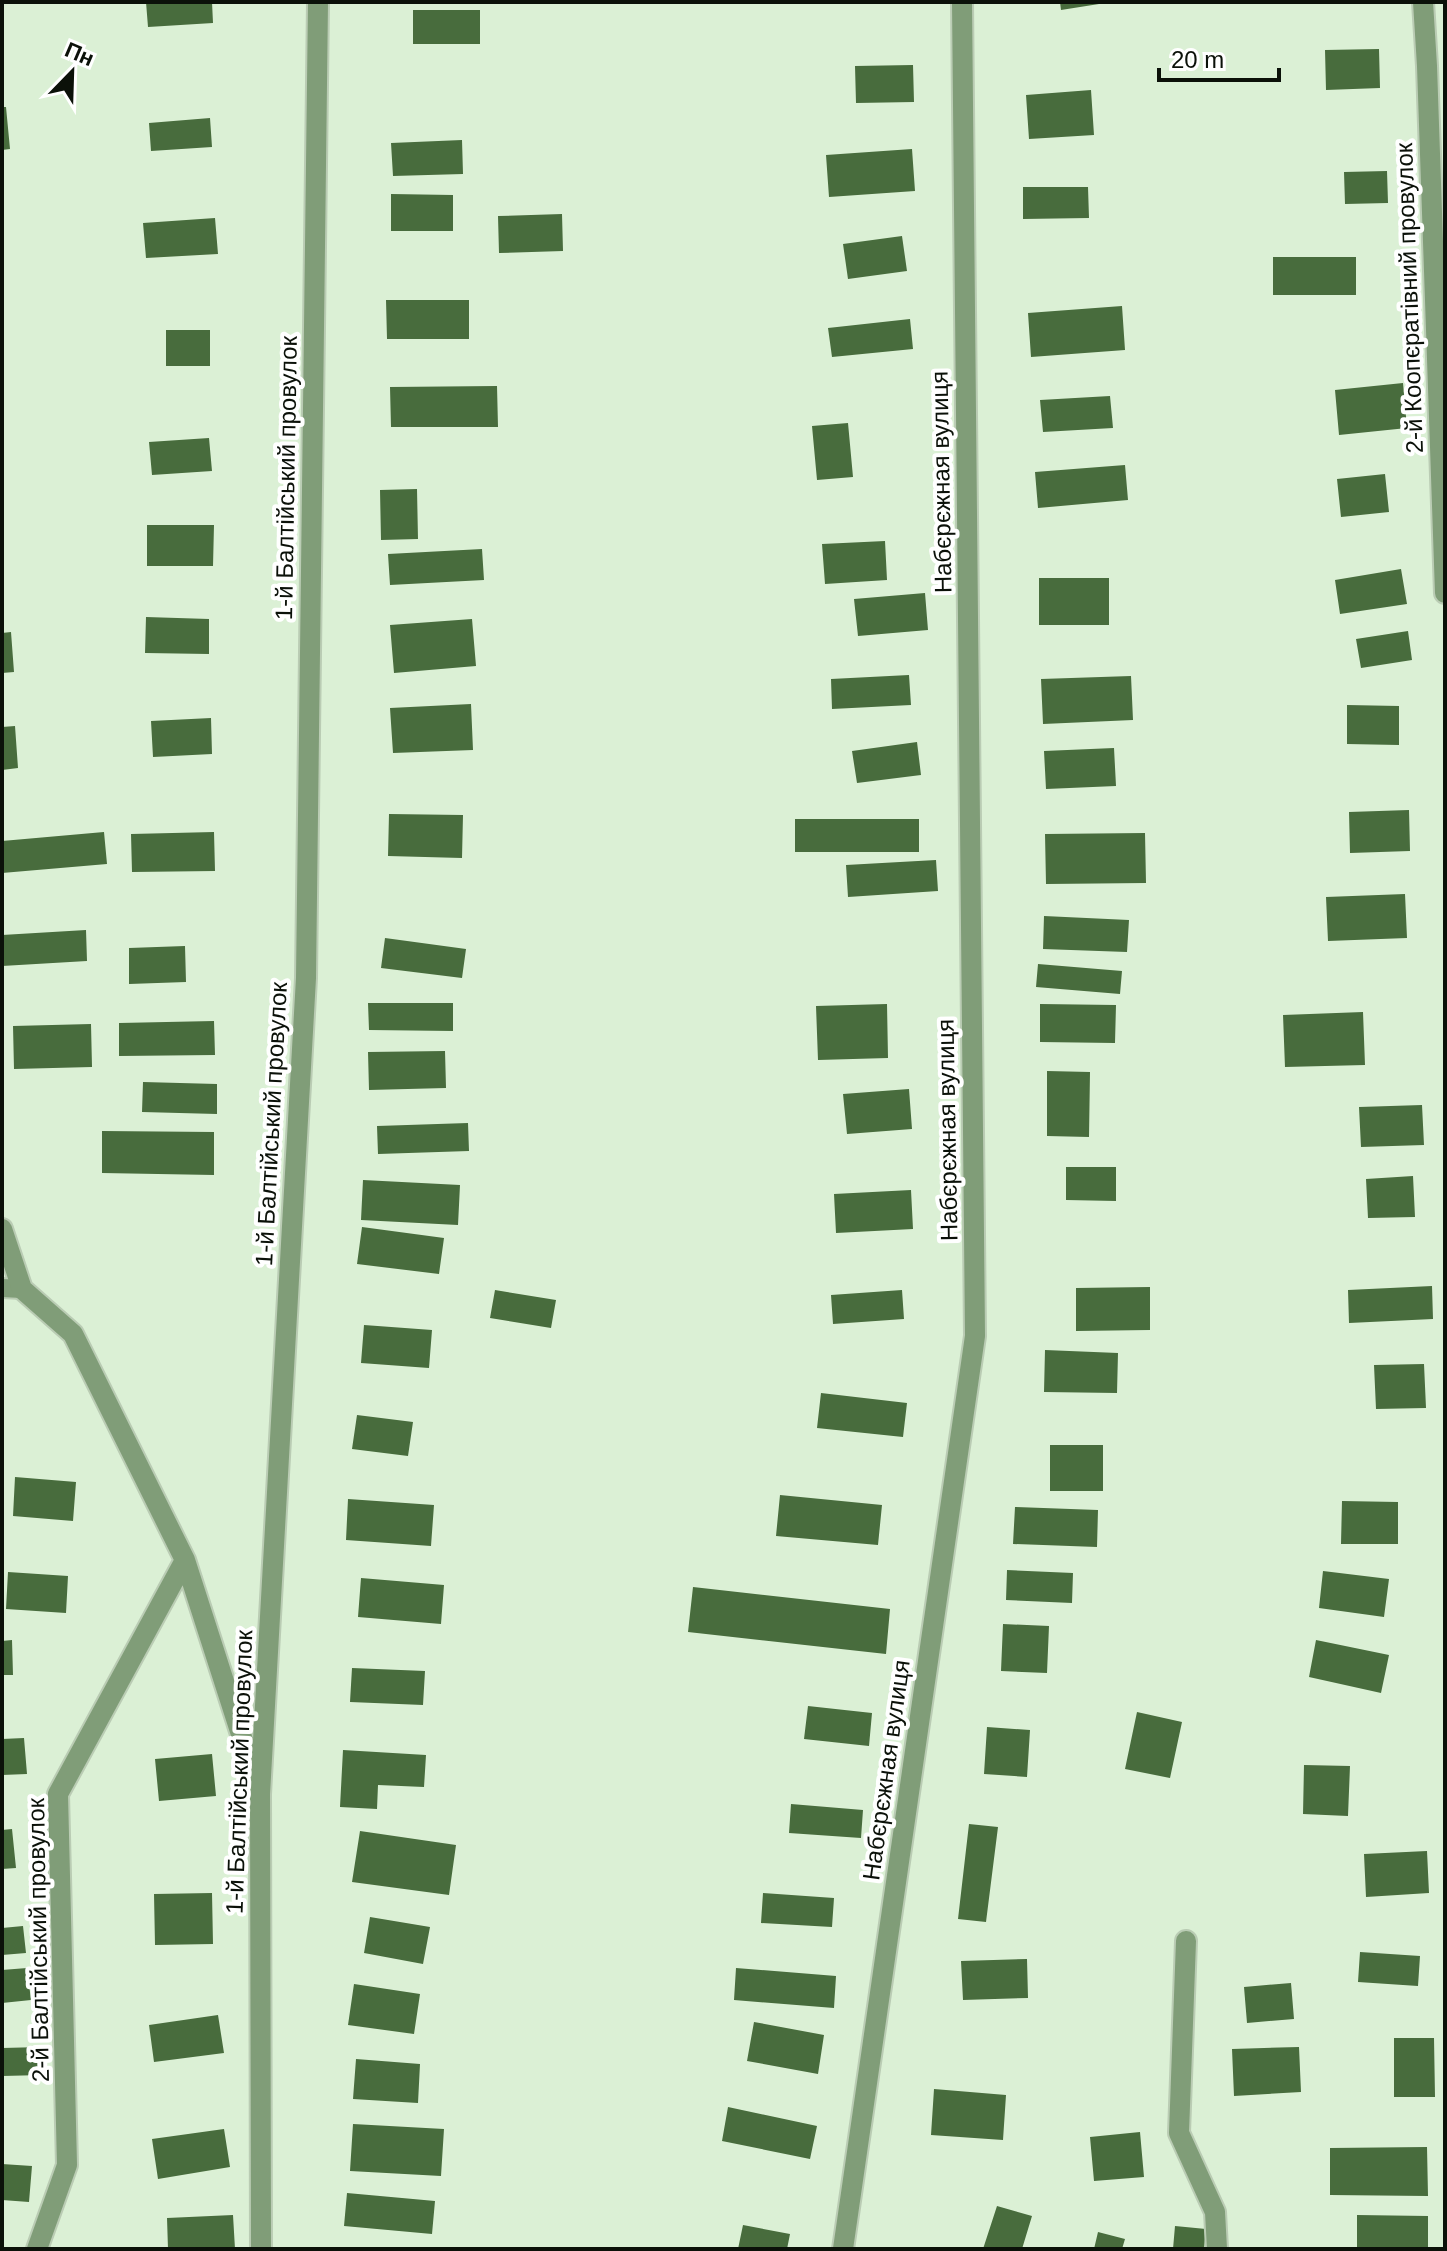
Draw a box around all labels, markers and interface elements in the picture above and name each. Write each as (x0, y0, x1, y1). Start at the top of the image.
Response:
north arrow (32, 32, 112, 112)
scale bar (1159, 32, 1279, 82)
text: Пн (61, 37, 98, 71)
text: 20 m (1171, 46, 1224, 73)
street label: 2-й Коопєратівний провулок (1390, 142, 1428, 454)
street label: 1-й Балтійський провулок (270, 335, 302, 620)
street label: Набєрєжная вулиця (926, 371, 956, 593)
street label: 1-й Балтійський провулок (250, 981, 292, 1267)
street label: Набєрєжная вулиця (932, 1019, 962, 1241)
street label: 1-й Балтійський провулок (221, 1629, 257, 1915)
street label: Набєрєжная вулиця (857, 1658, 915, 1882)
street label: 2-й Балтійський провулок (22, 1797, 54, 2082)

